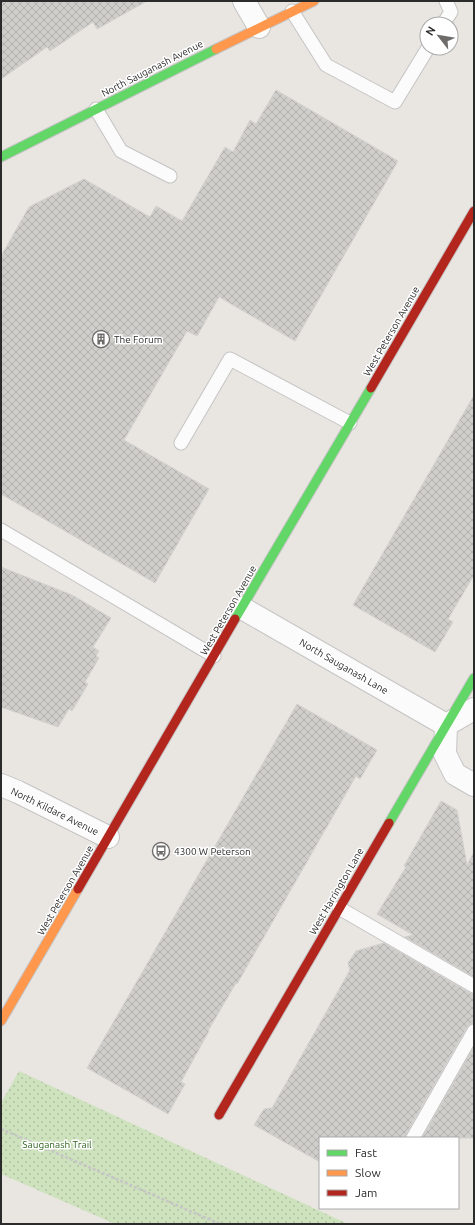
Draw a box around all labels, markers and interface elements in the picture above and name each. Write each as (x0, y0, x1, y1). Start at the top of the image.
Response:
north arrow (419, 16, 459, 56)
text: N (423, 24, 438, 37)
street label: North Sauganash Avenue (100, 38, 205, 99)
street label: West Peterson Avenue (361, 285, 422, 378)
building icon: The Forum (91, 329, 111, 349)
place label: The Forum (114, 334, 162, 345)
street label: West Peterson Avenue (198, 564, 259, 657)
street label: North Sauganash Lane (298, 637, 390, 696)
street label: North Kildare Avenue (9, 785, 100, 838)
bus stop icon: 4300 W Peterson (151, 841, 171, 861)
street label: West Peterson Avenue (35, 844, 96, 937)
place label: 4300 W Peterson (174, 846, 251, 857)
street label: West Harrington Lane (307, 846, 366, 936)
legend (319, 1137, 459, 1209)
park label: Sauganash Trail (22, 1139, 92, 1150)
text: Fast (355, 1146, 377, 1159)
text: Slow (355, 1166, 381, 1179)
text: Jam (355, 1186, 377, 1199)

